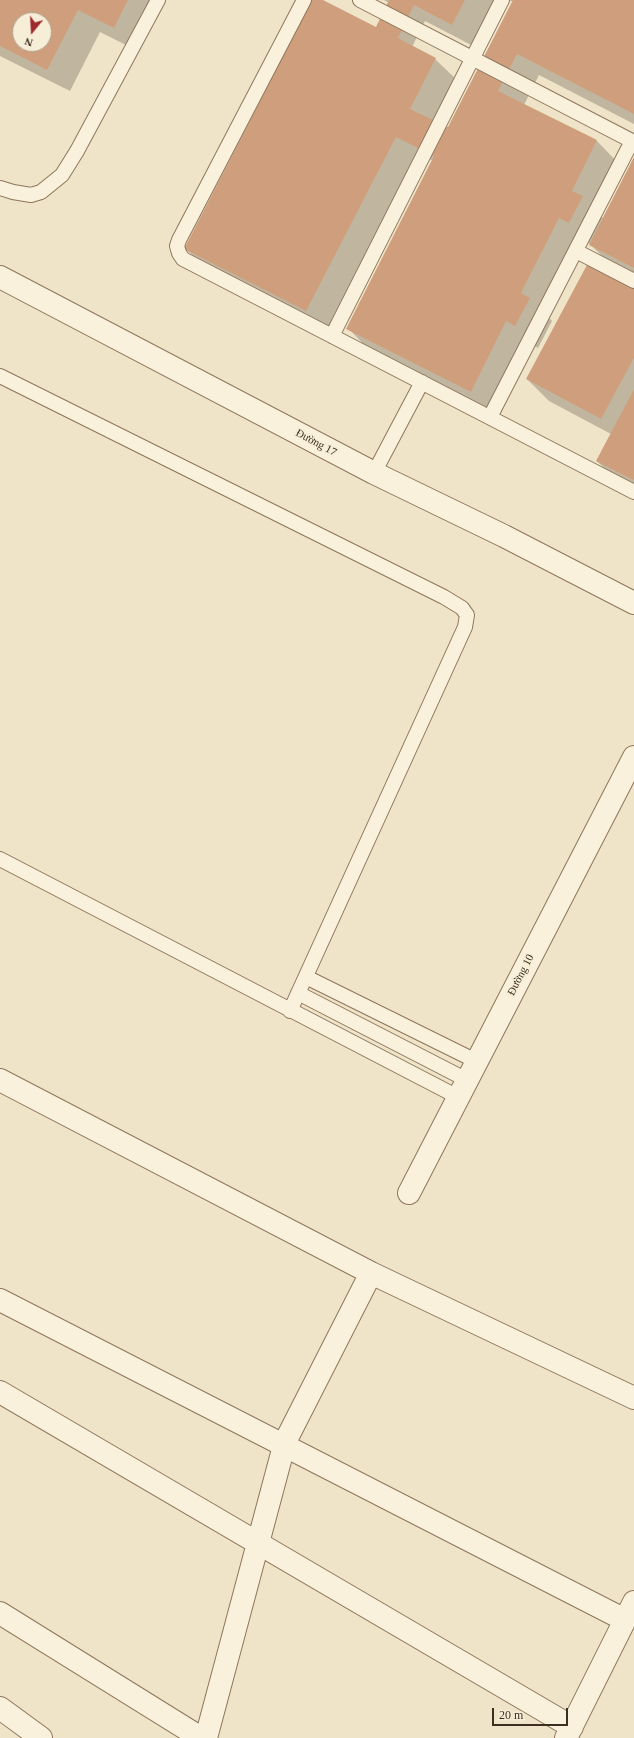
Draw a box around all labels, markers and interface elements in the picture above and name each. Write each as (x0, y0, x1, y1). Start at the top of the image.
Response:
north arrow (12, 12, 52, 52)
text: N (23, 36, 34, 49)
street label: Đường 17 (293, 427, 339, 459)
street label: Đường 10 (505, 952, 537, 998)
scale bar (494, 1700, 570, 1726)
text: 20 m (499, 1708, 523, 1722)

